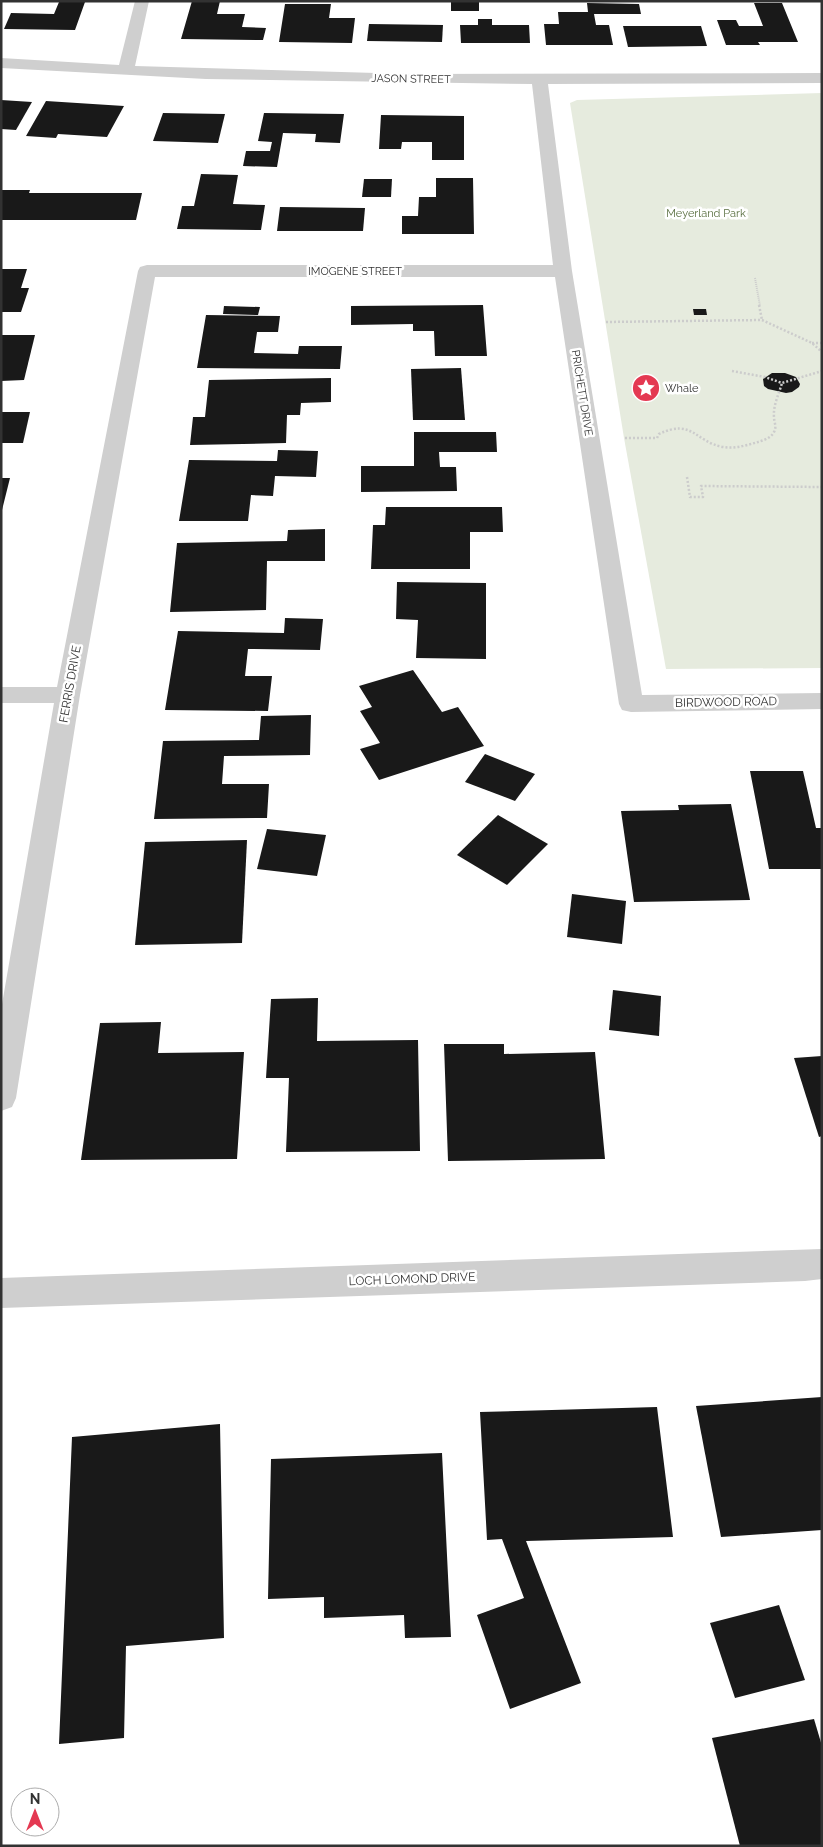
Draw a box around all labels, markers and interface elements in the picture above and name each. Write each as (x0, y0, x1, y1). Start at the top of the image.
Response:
street label: JASON STREET (371, 72, 451, 86)
park label: Meyerland Park (666, 207, 746, 220)
street label: IMOGENE STREET (308, 265, 402, 278)
street label: PRICHETT DRIVE (569, 349, 595, 437)
place icon: Whale (631, 373, 661, 403)
place label: Whale (665, 382, 699, 395)
street label: FERRIS DRIVE (56, 644, 84, 724)
street label: BIRDWOOD ROAD (675, 694, 778, 710)
street label: LOCH LOMOND DRIVE (348, 1270, 476, 1288)
north arrow (10, 1787, 60, 1837)
text: N (30, 1791, 40, 1807)

